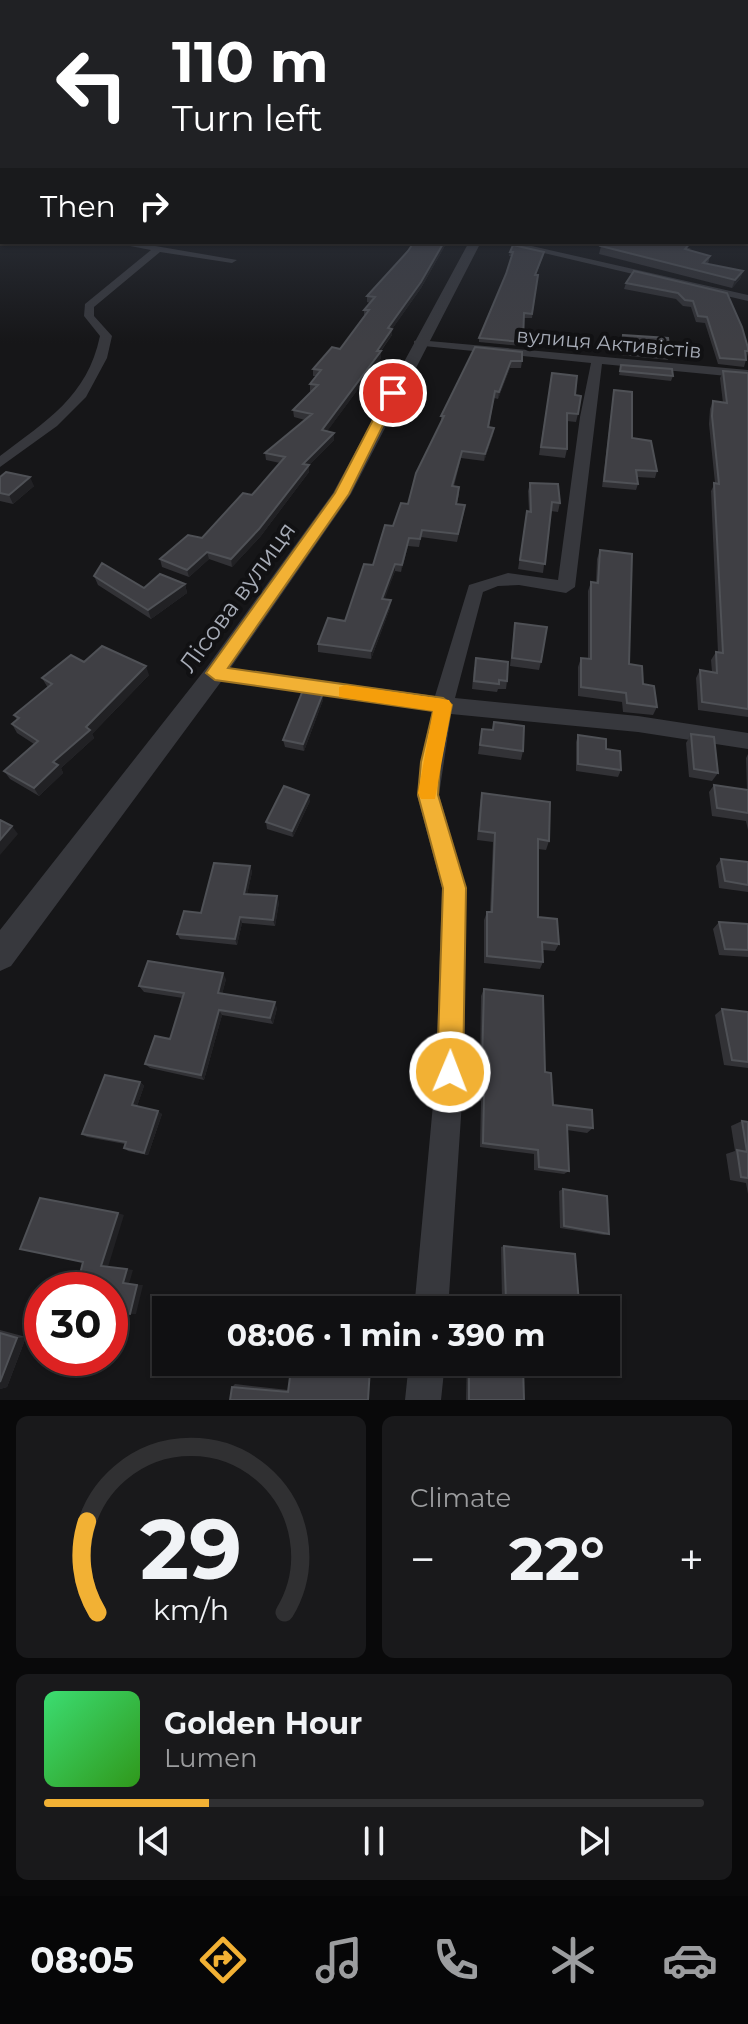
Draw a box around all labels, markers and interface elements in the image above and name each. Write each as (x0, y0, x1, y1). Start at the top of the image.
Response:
text: 110 m (172, 28, 329, 96)
icon: left (40, 32, 144, 136)
text: Turn left (172, 96, 323, 140)
icon: right (132, 184, 176, 228)
text: Then (40, 188, 116, 225)
street label: вулиця Активістів (516, 323, 702, 363)
pin (359, 359, 427, 427)
icon: arrive (371, 371, 415, 415)
street label: Лісова вулиця (173, 516, 301, 678)
position arrow (408, 1030, 492, 1114)
speed limit sign: 30 (24, 1272, 128, 1376)
text: 08:06 · 1 min · 390 m (227, 1317, 545, 1354)
text: Climate (410, 1482, 511, 1514)
text: 29 (140, 1498, 242, 1600)
text: 22° (509, 1522, 605, 1595)
text: − (410, 1532, 435, 1586)
text: + (679, 1532, 704, 1586)
text: km/h (153, 1592, 229, 1627)
text: Golden Hour (164, 1705, 362, 1742)
text: Lumen (164, 1742, 257, 1774)
icon: previous (132, 1819, 176, 1863)
icon: pause (352, 1819, 396, 1863)
icon: next (572, 1819, 616, 1863)
icon: directions (195, 1932, 251, 1988)
icon: music (311, 1932, 367, 1988)
icon: phone (428, 1932, 484, 1988)
icon: climate (545, 1932, 601, 1988)
icon: car (662, 1932, 718, 1988)
text: 08:05 (30, 1938, 134, 1982)

